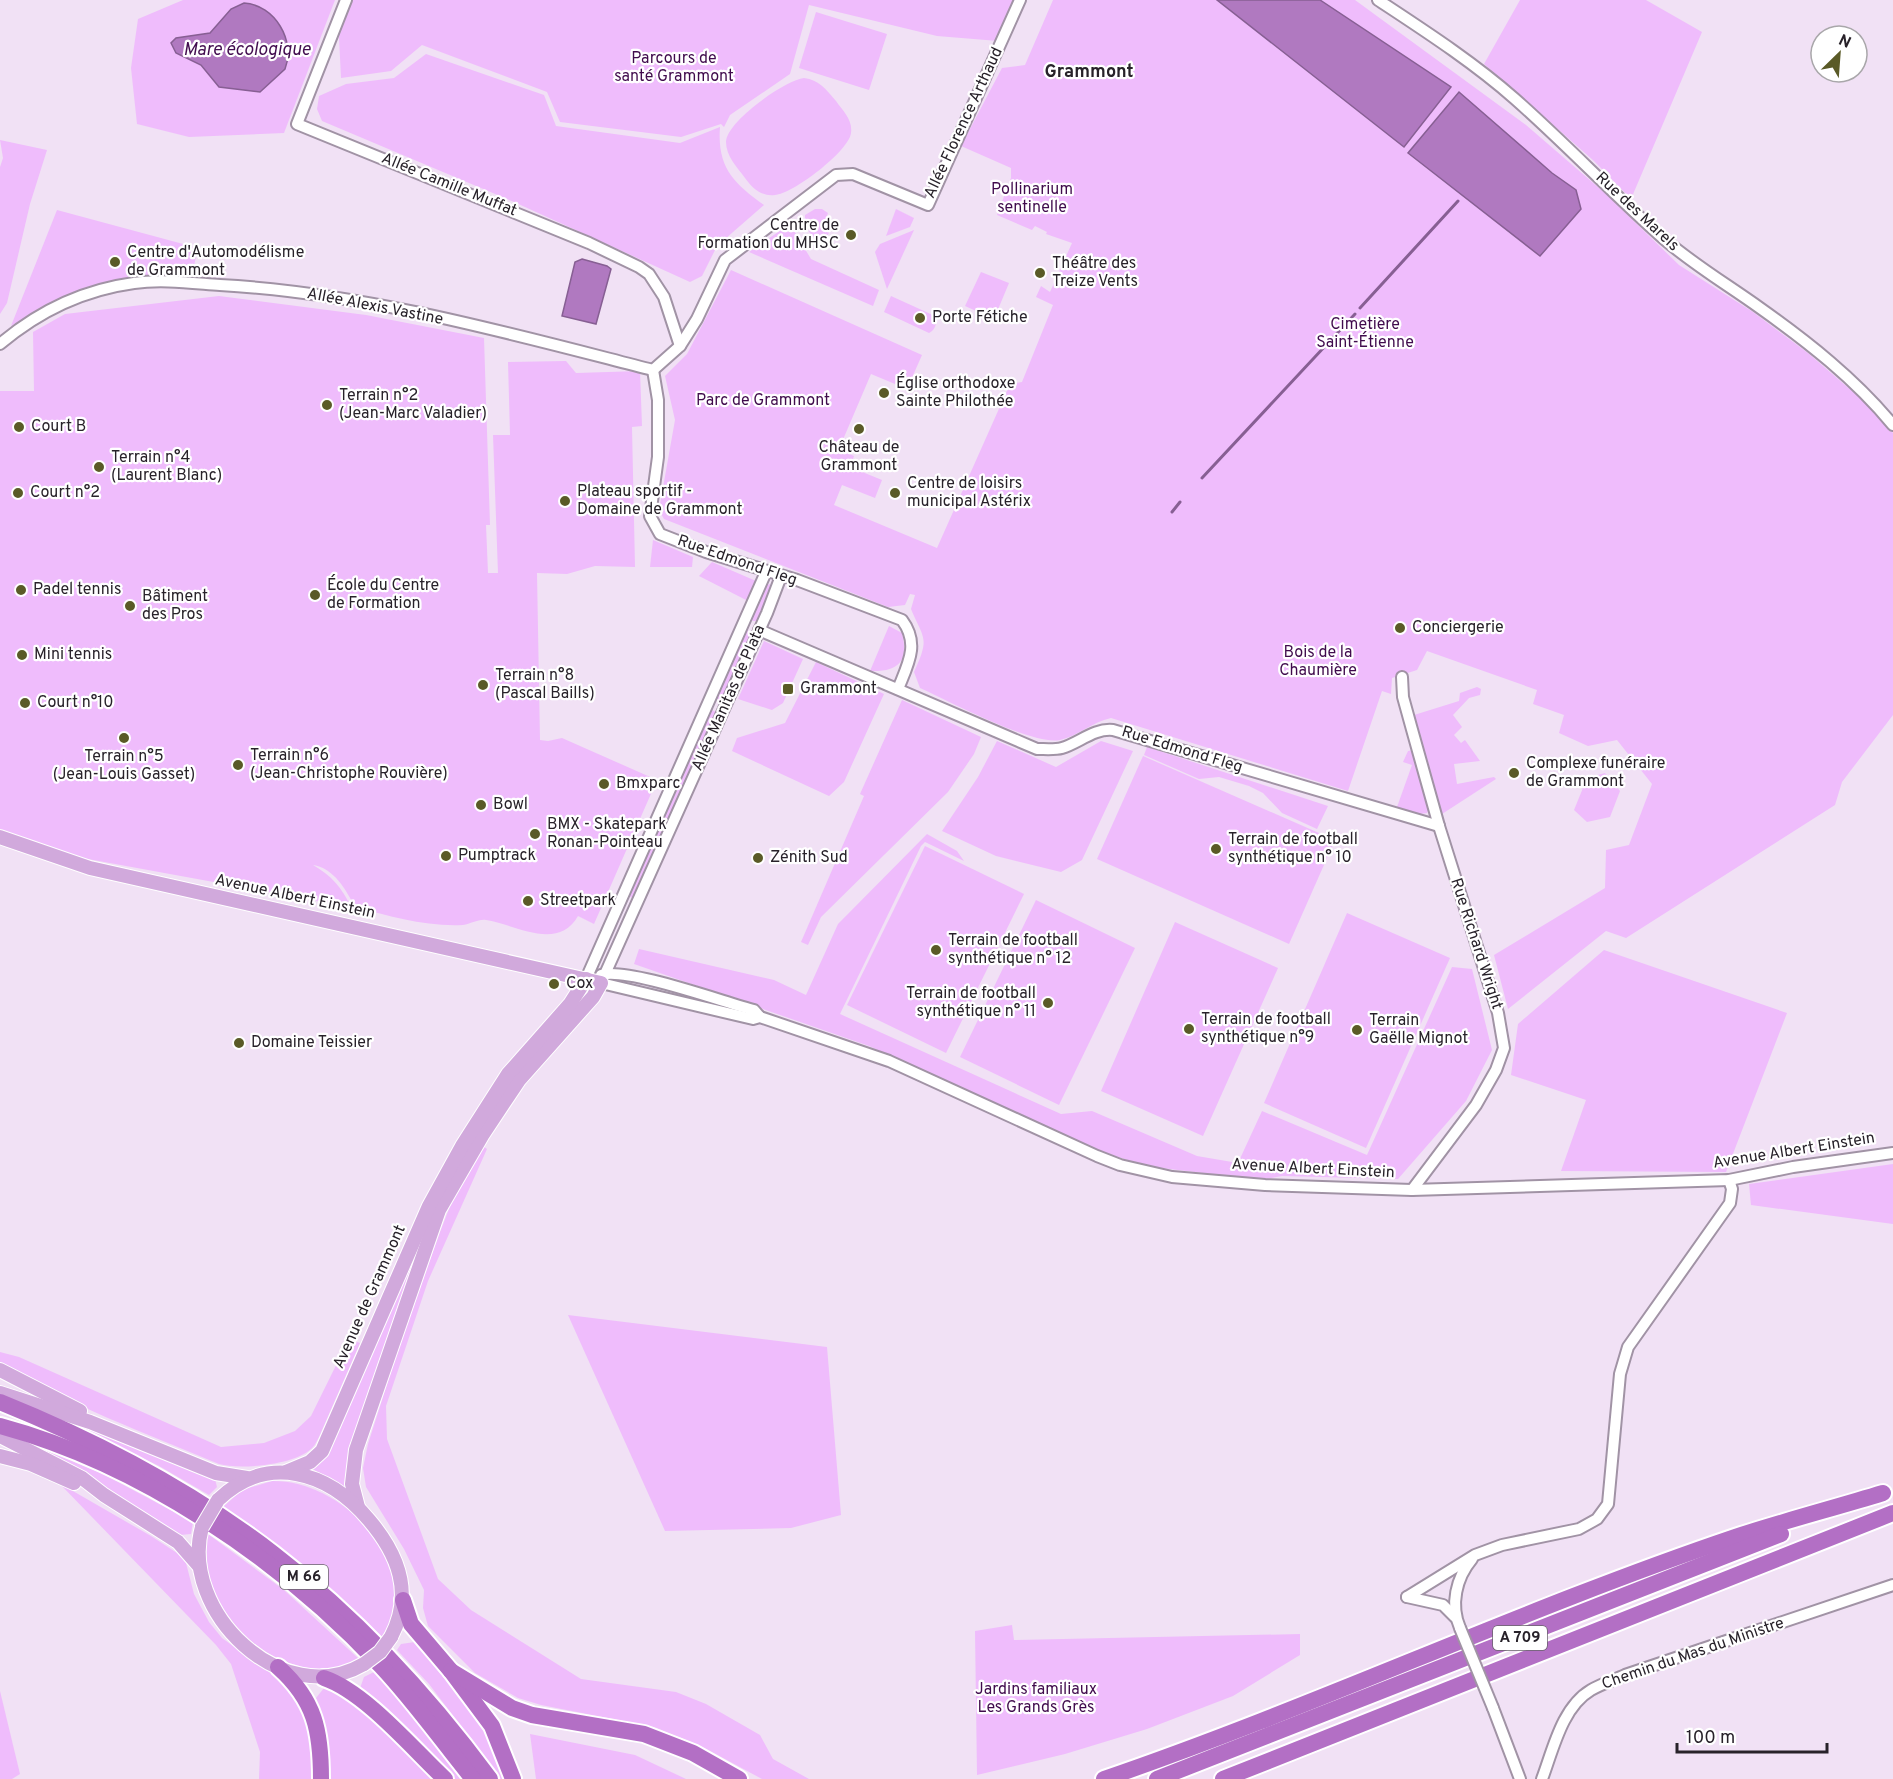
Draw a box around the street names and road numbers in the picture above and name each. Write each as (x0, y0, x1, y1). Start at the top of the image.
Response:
street label: Allée Florence Arthaud (920, 44, 1008, 202)
street label: Allée Camille Muffat (378, 149, 520, 221)
street label: Rue des Marels (1591, 168, 1683, 256)
street label: Allée Alexis Vastine (305, 284, 445, 330)
street label: Rue Edmond Fleg (674, 531, 800, 591)
street label: Allée Manitas de Plata (688, 622, 770, 774)
street label: Rue Edmond Fleg (1119, 722, 1245, 778)
street label: Avenue Albert Einstein (213, 870, 377, 924)
street label: Rue Richard Wright (1445, 876, 1507, 1012)
street label: Avenue Albert Einstein (1712, 1128, 1876, 1174)
street label: Avenue Albert Einstein (1231, 1155, 1395, 1183)
street label: Avenue de Grammont (329, 1222, 411, 1372)
road number: M 66 (280, 1565, 328, 1589)
street label: Chemin du Mas du Ministre (1599, 1613, 1787, 1695)
road number: A 709 (1493, 1626, 1547, 1650)

